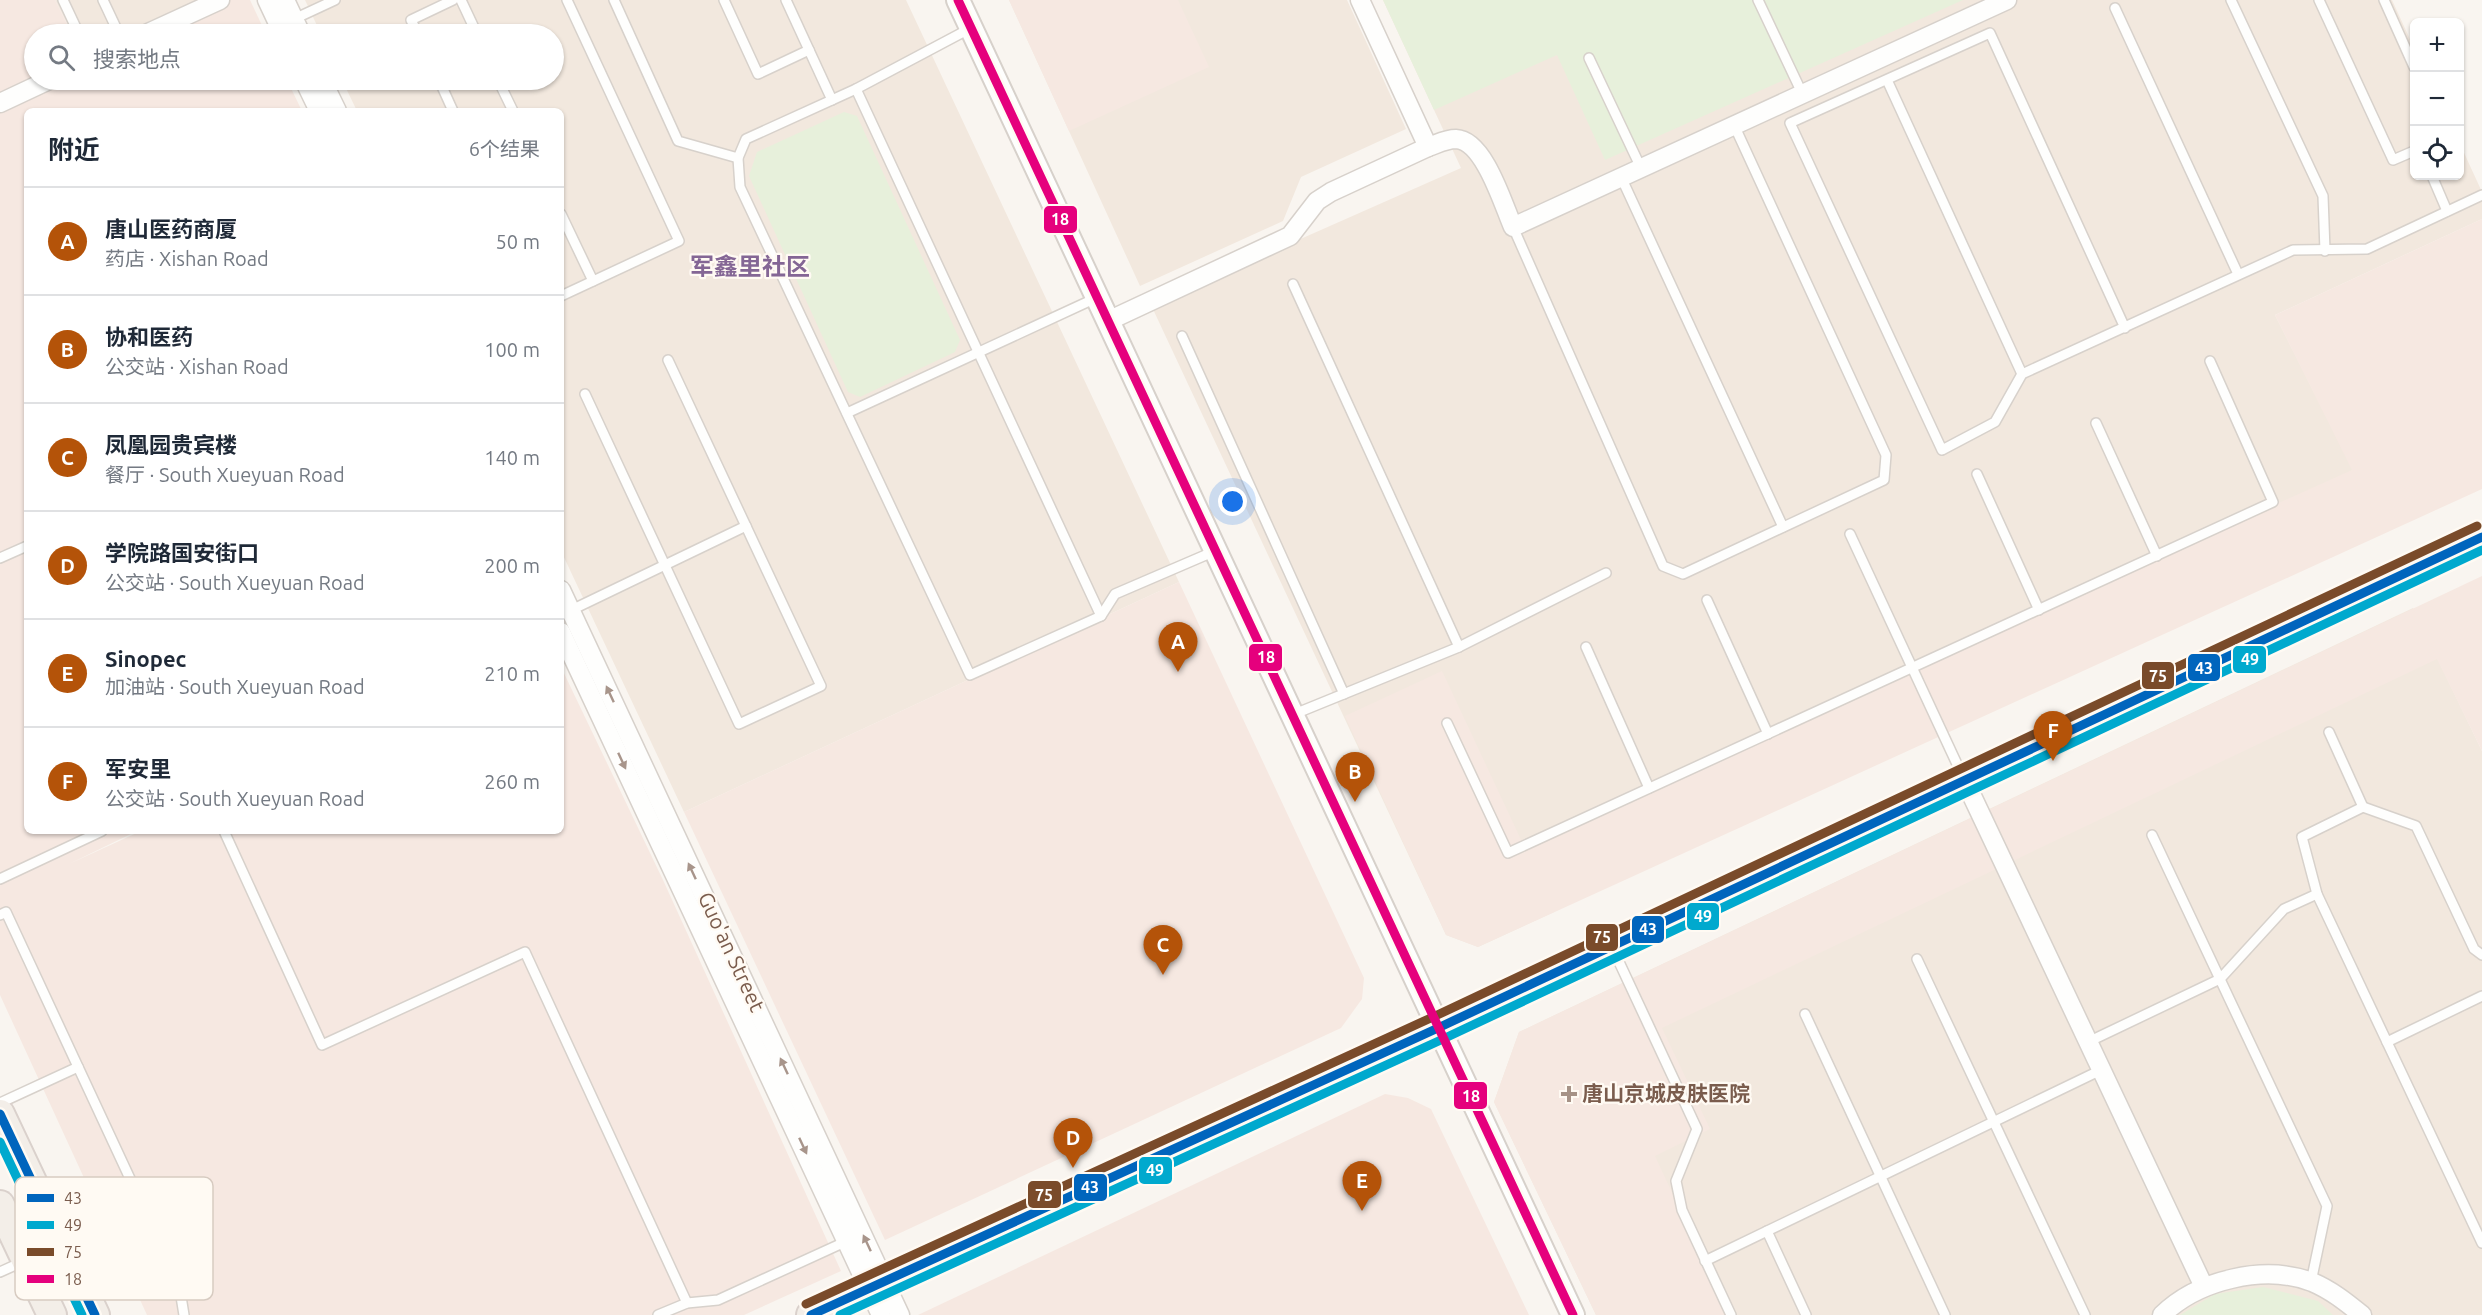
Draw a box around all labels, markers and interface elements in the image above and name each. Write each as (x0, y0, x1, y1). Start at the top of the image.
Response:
map controls (2410, 18, 2464, 180)
button: + (2410, 18, 2464, 72)
search box (24, 24, 564, 90)
icon: search (45, 41, 78, 74)
text: 搜索地点 (93, 46, 181, 71)
button: − (2410, 72, 2464, 126)
button: locate (2410, 126, 2464, 180)
text: 附近 (48, 135, 100, 164)
text: 6个结果 (469, 137, 540, 160)
line badge: 18 (1043, 205, 1078, 234)
text: 18 (1051, 210, 1069, 228)
text: 唐山医药商厦 (105, 216, 237, 241)
text: A (60, 230, 75, 253)
text: 50 m (496, 230, 540, 253)
text: 药店 · Xishan Road (105, 247, 269, 270)
district label: 军鑫里社区 (690, 253, 810, 280)
text: 协和医药 (105, 324, 193, 349)
text: B (61, 338, 74, 361)
text: 100 m (484, 338, 540, 361)
text: 公交站 · Xishan Road (105, 355, 289, 378)
text: 凤凰园贵宾楼 (105, 432, 237, 457)
text: C (61, 446, 74, 469)
text: 140 m (484, 446, 540, 469)
text: 餐厅 · South Xueyuan Road (105, 463, 345, 486)
your location (1218, 487, 1247, 516)
text: 学院路国安街口 (105, 540, 259, 565)
text: D (60, 554, 75, 577)
text: 200 m (484, 554, 540, 577)
text: 公交站 · South Xueyuan Road (105, 571, 365, 594)
pin: A (1158, 622, 1198, 672)
line badge: 18 (1248, 643, 1283, 672)
line badge: 49 (2232, 645, 2267, 674)
text: Sinopec (105, 646, 186, 671)
text: 18 (1257, 648, 1275, 666)
text: 49 (2241, 650, 2259, 668)
line badge: 43 (2187, 653, 2221, 682)
text: 43 (2195, 659, 2213, 677)
line badge: 75 (2141, 661, 2175, 690)
text: E (62, 662, 73, 685)
text: 210 m (484, 662, 540, 685)
text: 75 (2149, 667, 2167, 685)
text: 加油站 · South Xueyuan Road (105, 675, 365, 698)
one-way arrow (605, 686, 614, 703)
pin: F (2034, 712, 2072, 761)
one-way arrow (617, 752, 626, 769)
pin: B (1336, 752, 1374, 802)
text: 军安里 (105, 756, 171, 781)
text: F (62, 770, 73, 793)
text: 260 m (484, 770, 540, 793)
text: 公交站 · South Xueyuan Road (105, 787, 365, 810)
one-way arrow (688, 862, 697, 879)
street label: Guo'an Street (694, 888, 770, 1015)
line badge: 49 (1686, 902, 1720, 931)
text: 49 (1694, 907, 1712, 925)
line badge: 43 (1631, 915, 1665, 944)
text: 43 (1639, 920, 1657, 938)
line badge: 75 (1585, 923, 1619, 952)
pin: C (1144, 926, 1182, 975)
text: 75 (1593, 928, 1611, 946)
one-way arrow (779, 1057, 789, 1075)
line badge: 18 (1453, 1081, 1488, 1110)
place label: 唐山京城皮肤医院 (1582, 1081, 1750, 1105)
marker: 唐山京城皮肤医院 (1560, 1085, 1578, 1103)
text: 18 (1462, 1087, 1480, 1105)
pin: D (1054, 1118, 1092, 1168)
one-way arrow (799, 1138, 808, 1155)
line badge: 49 (1138, 1156, 1173, 1185)
text: 49 (1146, 1161, 1164, 1179)
pin: E (1342, 1162, 1382, 1211)
line badge: 43 (1073, 1173, 1108, 1202)
legend (15, 1177, 213, 1300)
text: 43 (1081, 1178, 1099, 1196)
line badge: 75 (1027, 1180, 1062, 1209)
text: 75 (1035, 1186, 1053, 1204)
text: 43 (64, 1189, 82, 1207)
text: 49 (64, 1216, 82, 1234)
one-way arrow (862, 1234, 871, 1251)
text: 75 (64, 1243, 82, 1261)
text: 18 (64, 1270, 82, 1288)

